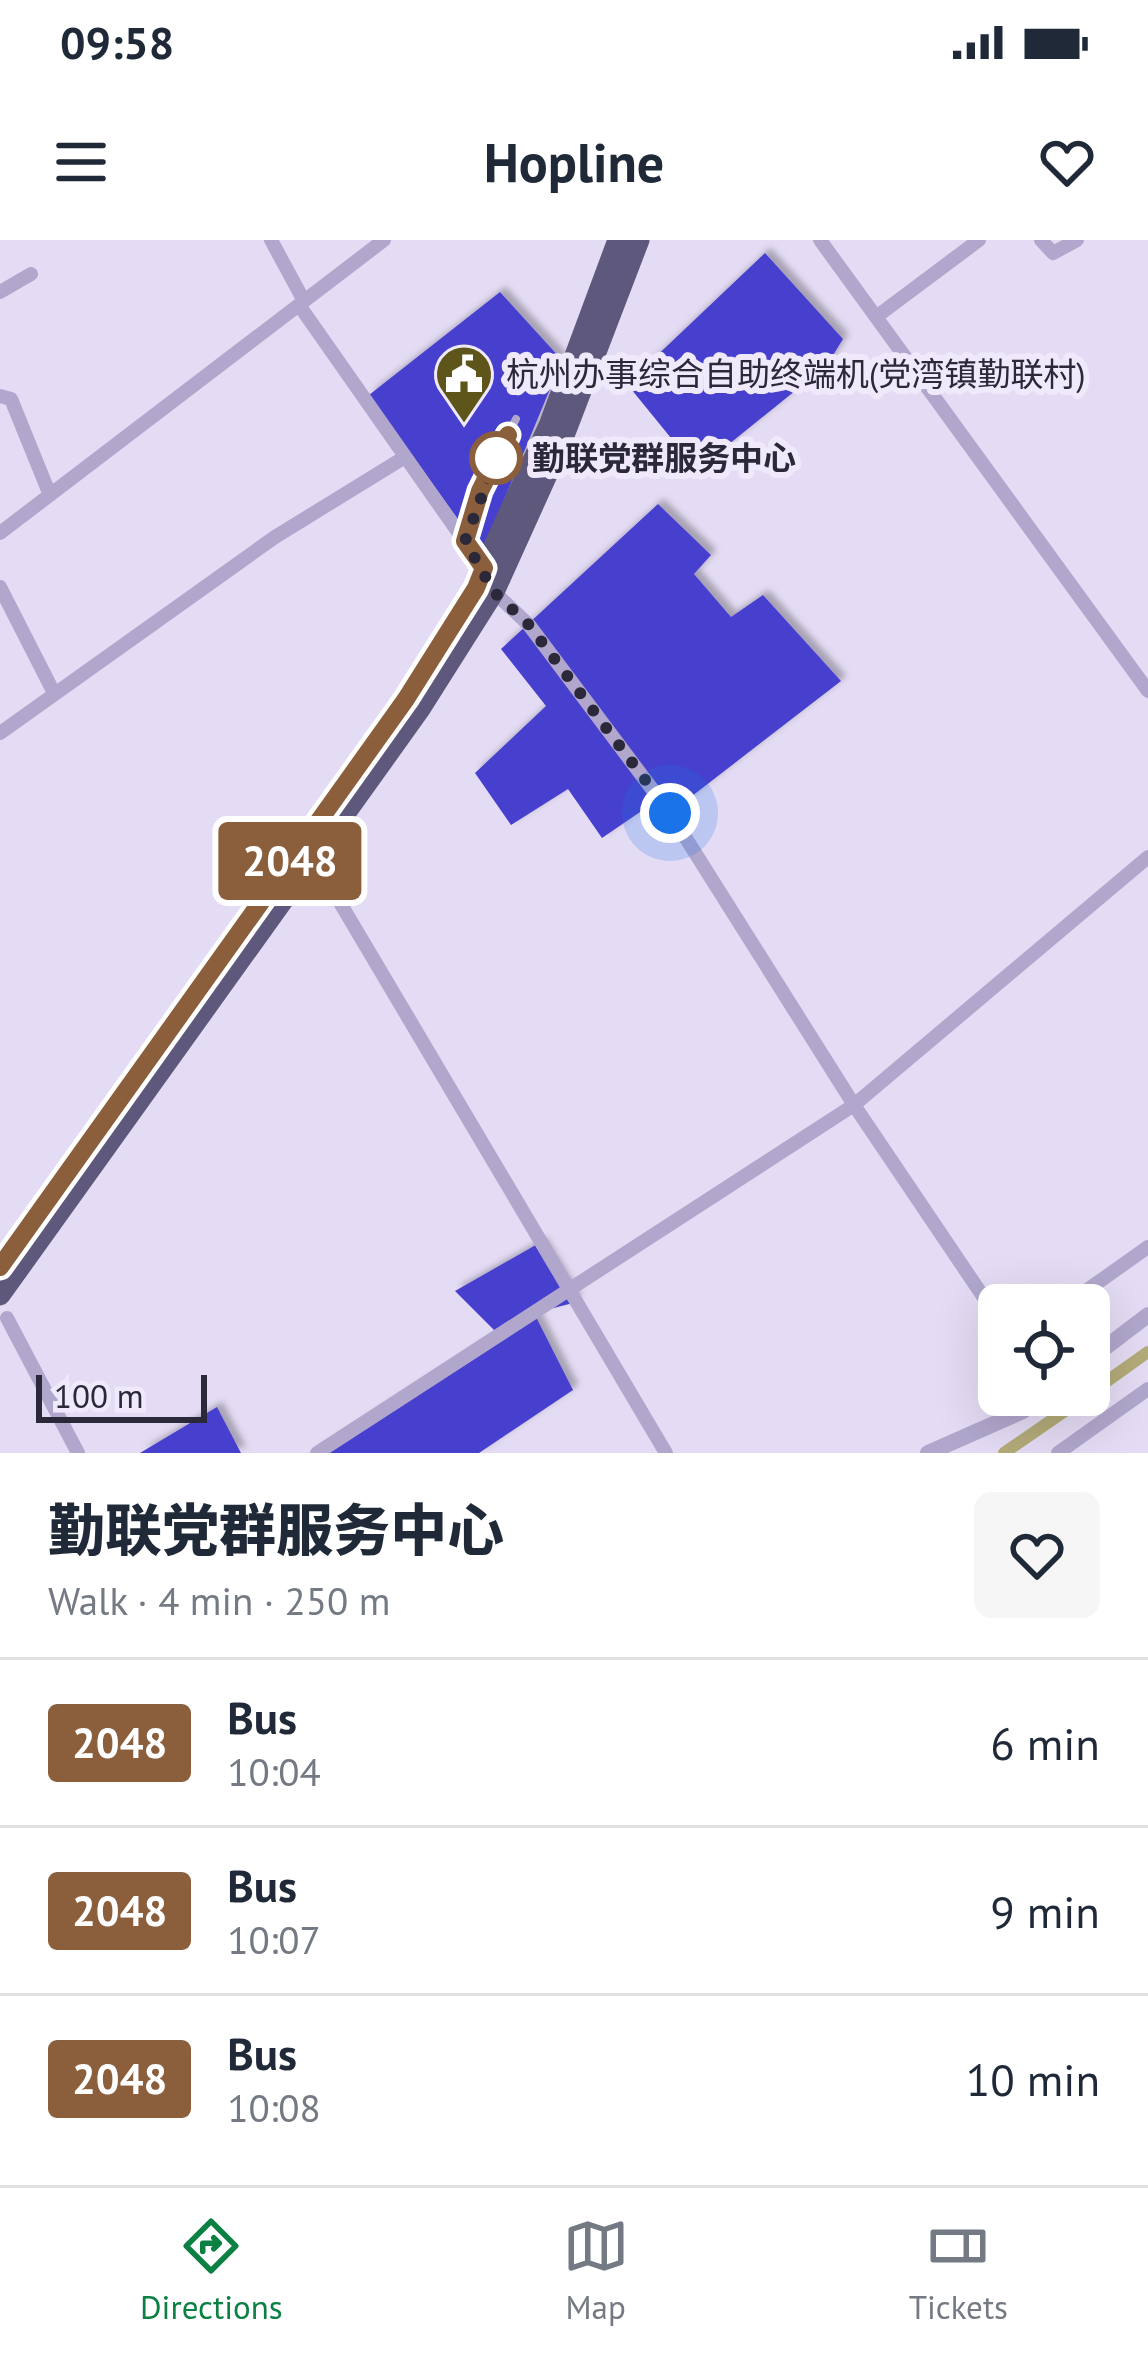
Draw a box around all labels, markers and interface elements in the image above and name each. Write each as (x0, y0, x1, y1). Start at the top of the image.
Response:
text: 09:58 (60, 13, 174, 71)
text: Hopline (484, 127, 664, 197)
icon: menu (48, 129, 114, 195)
icon: heart (1034, 129, 1100, 195)
public building icon: 杭州办事综合自助终端机(党湾镇勤联村) (433, 343, 495, 425)
place label: 杭州办事综合自助终端机(党湾镇勤联村) (506, 352, 1085, 395)
marker: 勤联党群服务中心 (471, 433, 521, 483)
place label: 勤联党群服务中心 (532, 436, 796, 479)
your location (640, 783, 700, 843)
line badge: 2048 (206, 822, 374, 900)
text: 2048 (242, 833, 338, 888)
map controls (978, 1284, 1110, 1416)
button: locate (978, 1284, 1110, 1416)
scale bar (36, 1369, 207, 1422)
text: 100 m (54, 1374, 144, 1417)
button: heart (974, 1492, 1100, 1618)
text: 勤联党群服务中心 (48, 1493, 504, 1567)
text: Walk · 4 min · 250 m (48, 1575, 390, 1626)
text: Bus (227, 1688, 297, 1746)
text: 6 min (990, 1714, 1100, 1772)
text: 2048 (72, 1715, 167, 1770)
text: 10:04 (227, 1746, 321, 1797)
text: Bus (227, 1856, 297, 1914)
text: 9 min (990, 1882, 1100, 1940)
text: 2048 (72, 1883, 167, 1938)
text: 10:07 (227, 1914, 321, 1965)
text: Bus (227, 2024, 297, 2082)
text: 10 min (966, 2050, 1100, 2108)
text: 2048 (72, 2051, 167, 2106)
text: 10:08 (227, 2082, 321, 2133)
tab: Directions (140, 2213, 283, 2328)
tab: Map (563, 2213, 629, 2328)
tab: Tickets (909, 2213, 1008, 2328)

